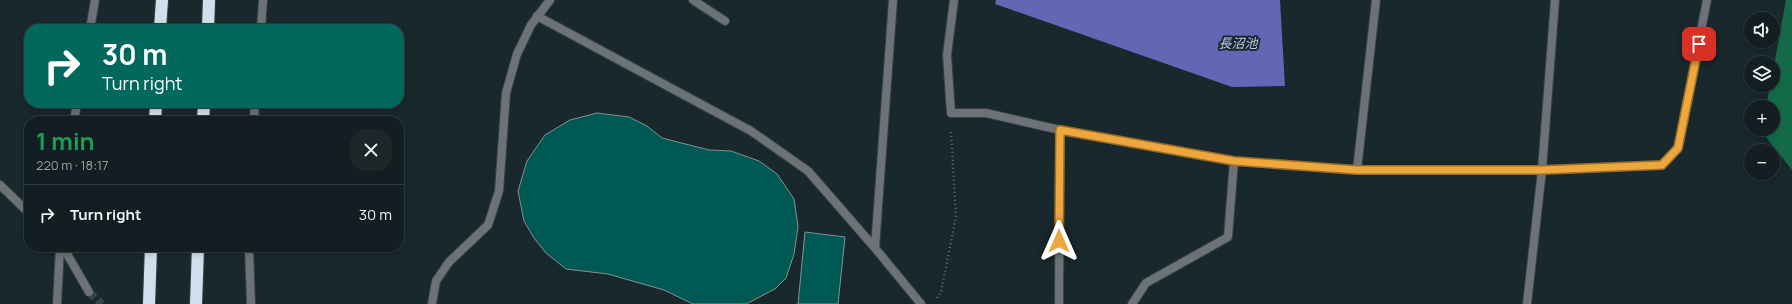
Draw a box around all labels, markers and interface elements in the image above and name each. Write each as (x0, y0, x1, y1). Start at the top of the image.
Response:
map controls (1744, 12, 1780, 180)
button: sound (1744, 12, 1780, 48)
pin (1682, 27, 1716, 61)
icon: arrive (1688, 33, 1710, 55)
water label: 長沼池 (1218, 34, 1259, 52)
text: 30 m (102, 35, 167, 73)
icon: right (36, 40, 88, 92)
button: layers (1744, 56, 1780, 92)
text: Turn right (102, 71, 183, 95)
button: + (1744, 100, 1780, 136)
text: 1 min (36, 124, 95, 157)
button: close (350, 129, 392, 171)
button: − (1744, 144, 1780, 180)
text: 220 m · 18:17 (36, 156, 109, 174)
icon: right (36, 204, 58, 226)
text: Turn right (70, 204, 141, 225)
text: 30 m (359, 204, 392, 225)
position arrow (1038, 220, 1080, 262)

